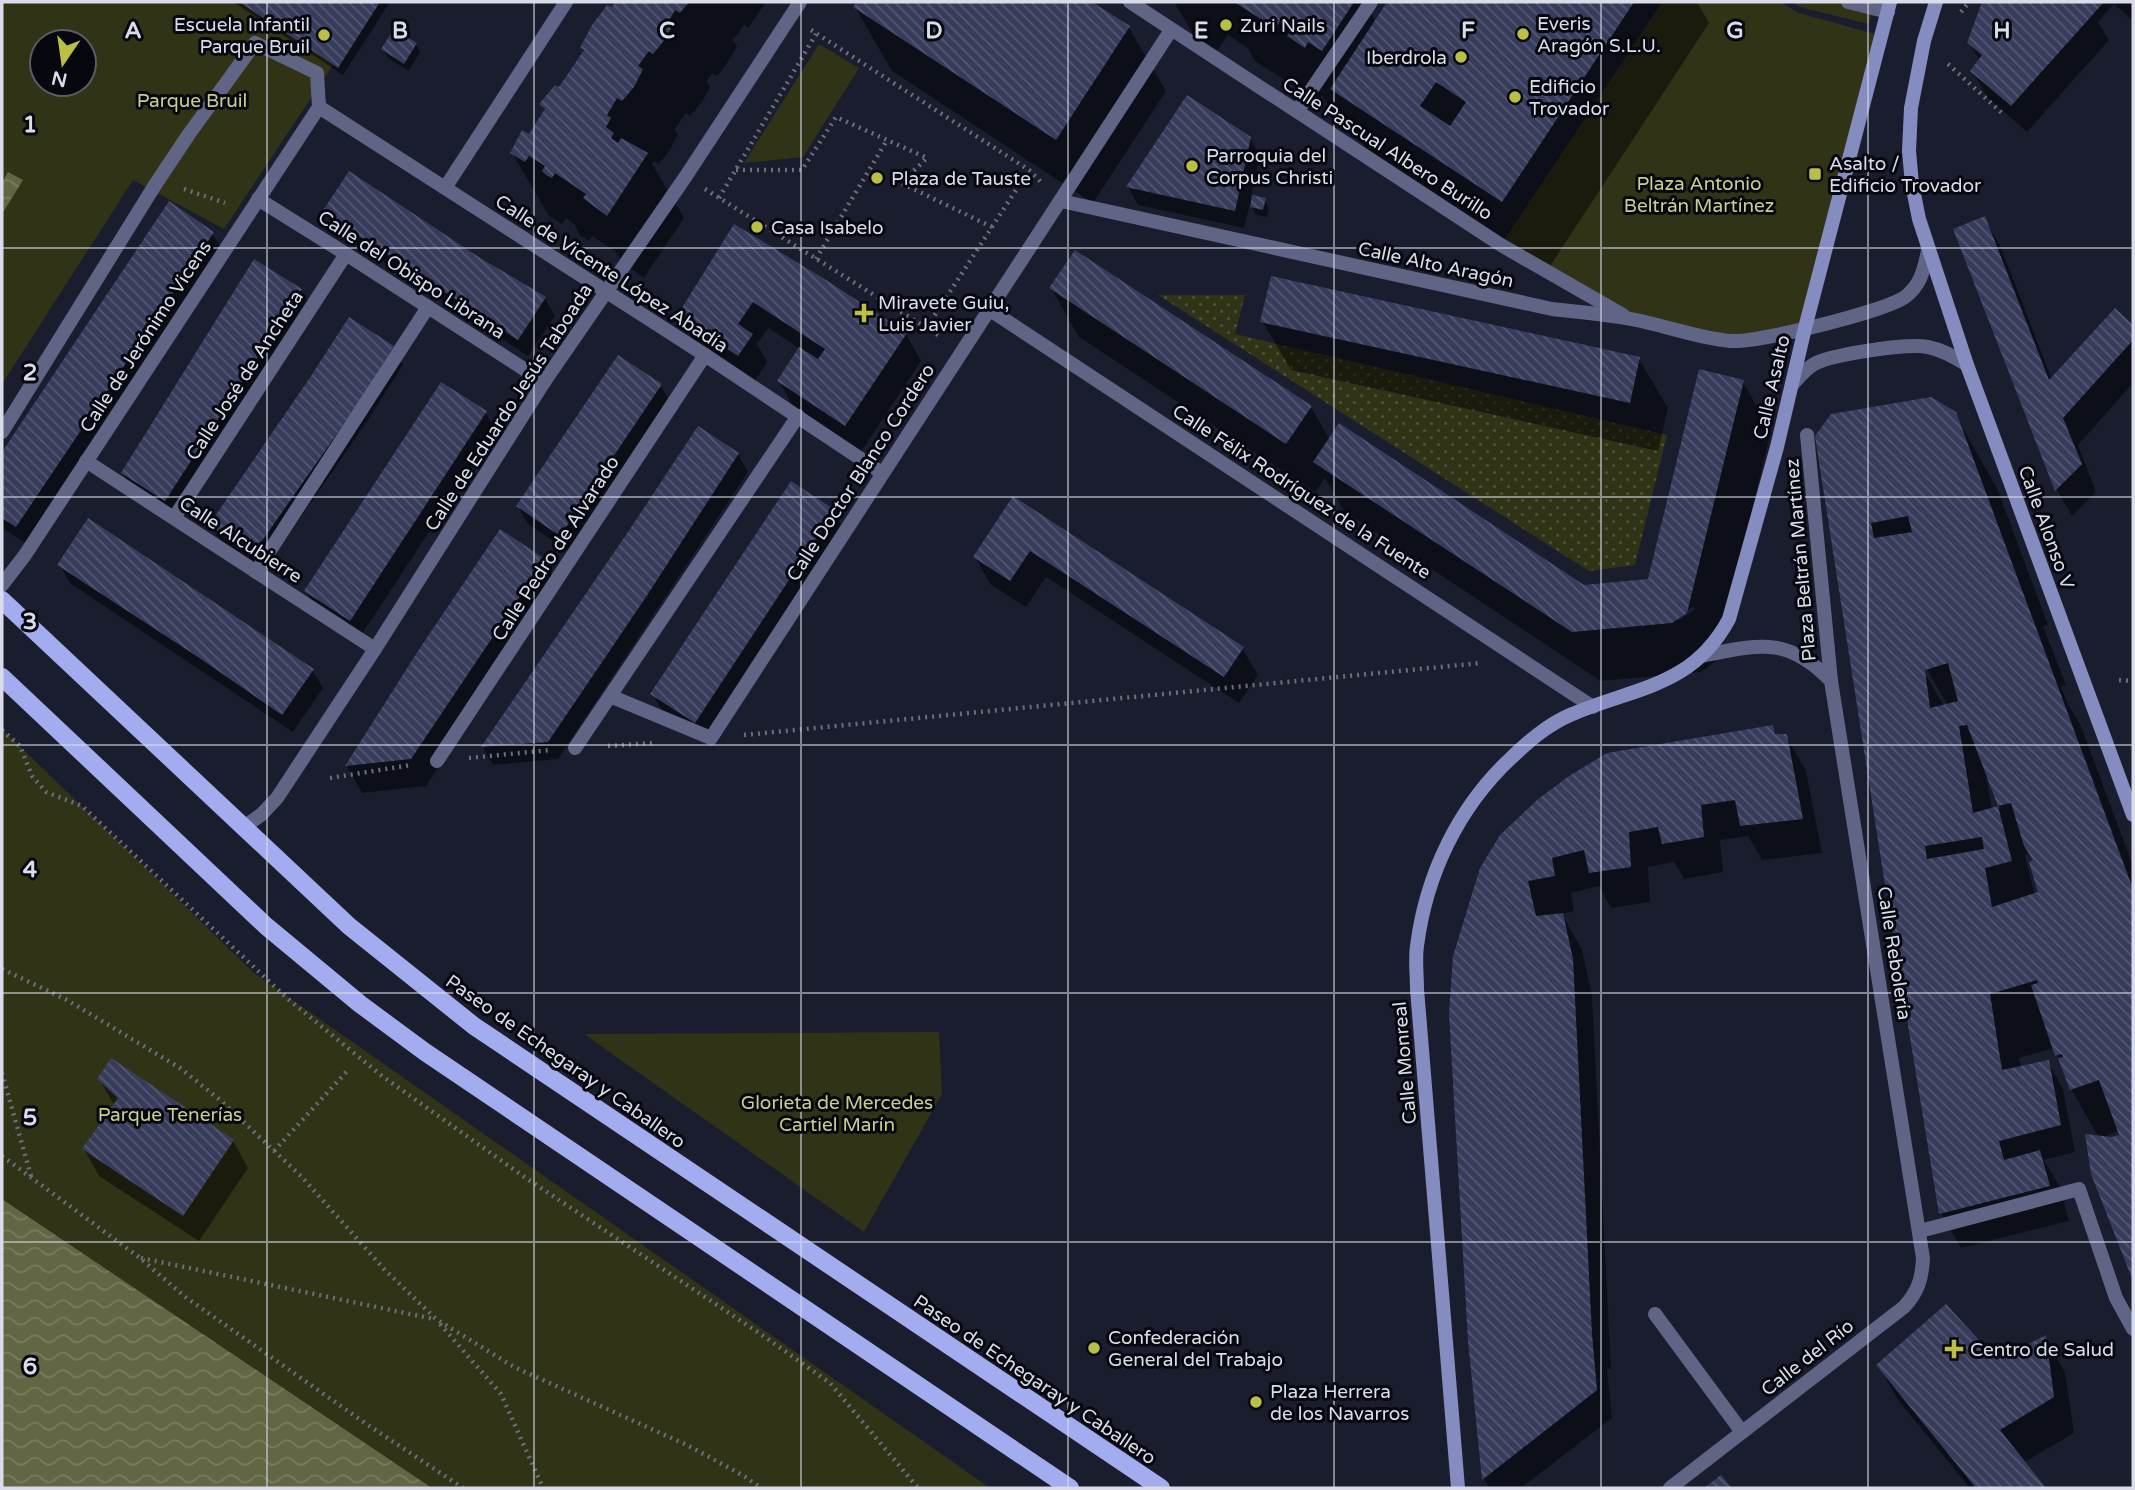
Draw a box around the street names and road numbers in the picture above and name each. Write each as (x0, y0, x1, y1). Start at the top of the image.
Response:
street label: Calle Pascual Albero Burillo (1278, 73, 1497, 225)
street label: Calle de Vicente López Abadía (491, 190, 732, 357)
street label: Calle del Obispo Librana (314, 206, 509, 344)
street label: Calle de Jerónimo Vicens (76, 236, 216, 437)
street label: Calle Alto Aragón (1356, 238, 1516, 292)
street label: Calle de Eduardo Jesús Taboada (421, 280, 597, 535)
street label: Calle José de Ancheta (182, 287, 308, 465)
street label: Calle Asalto (1749, 333, 1795, 442)
street label: Calle Doctor Blanco Cordero (782, 360, 939, 585)
street label: Calle Félix Rodríguez de la Fuente (1168, 400, 1435, 584)
street label: Calle Pedro de Alvarado (488, 452, 624, 645)
street label: Plaza Beltrán Martínez (1781, 458, 1821, 662)
street label: Calle Alonso V (2014, 463, 2079, 592)
street label: Calle Alcubierre (175, 492, 306, 588)
street label: Calle Rebolería (1873, 885, 1915, 1022)
street label: Paseo de Echegaray y Caballero (441, 970, 689, 1153)
street label: Calle Monreal (1389, 1000, 1421, 1125)
street label: Paseo de Echegaray y Caballero (909, 1290, 1160, 1469)
street label: Calle del Río (1757, 1315, 1858, 1401)

